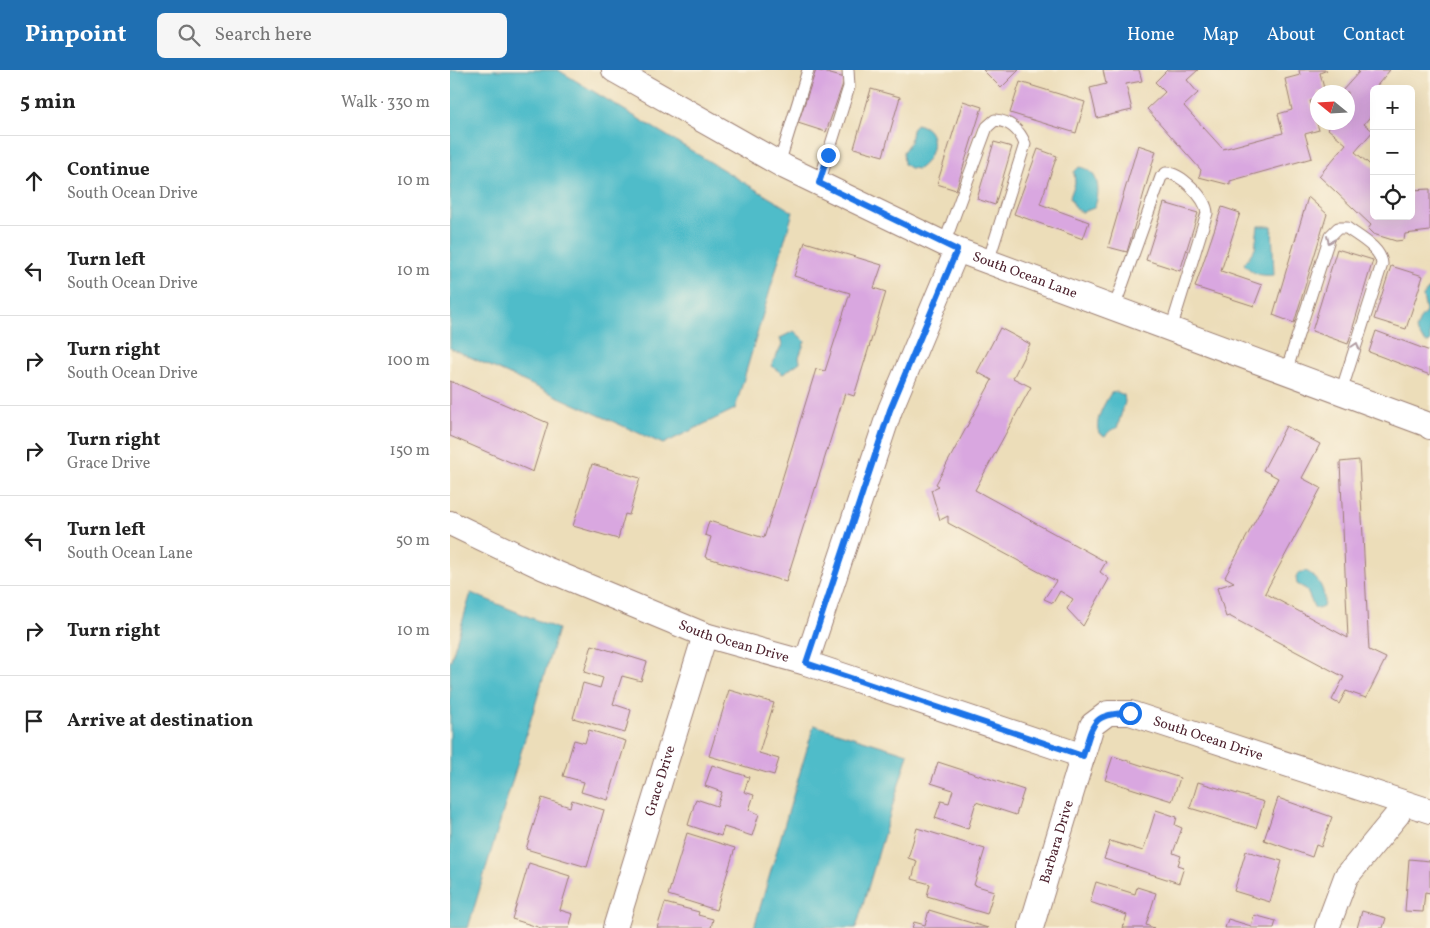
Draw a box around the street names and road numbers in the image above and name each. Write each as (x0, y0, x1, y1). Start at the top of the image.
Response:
street label: South Ocean Lane (970, 247, 1080, 303)
street label: South Ocean Drive (676, 615, 791, 667)
street label: South Ocean Drive (1151, 712, 1266, 765)
street label: Grace Drive (640, 743, 680, 818)
street label: Barbara Drive (1035, 797, 1078, 886)

